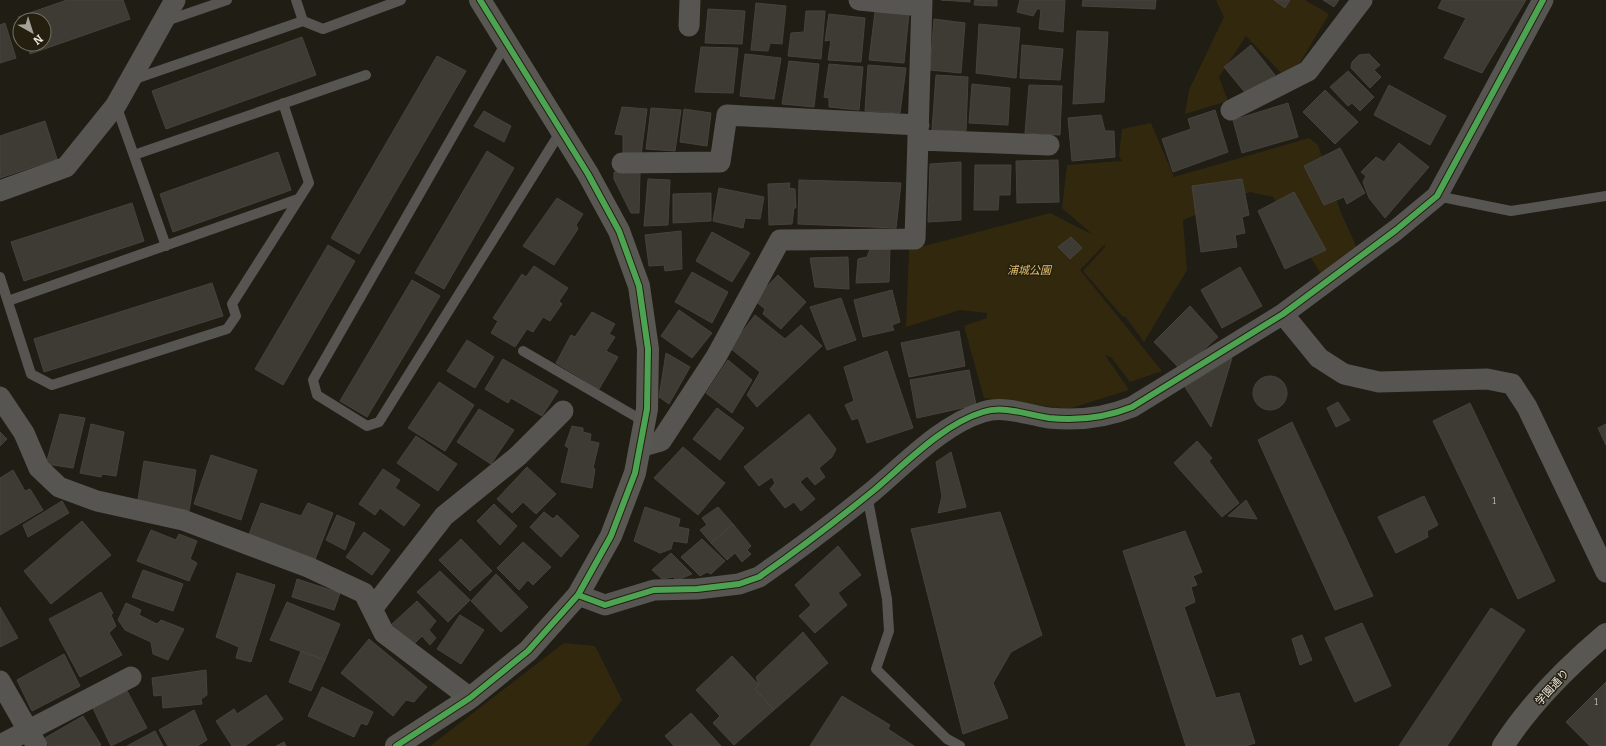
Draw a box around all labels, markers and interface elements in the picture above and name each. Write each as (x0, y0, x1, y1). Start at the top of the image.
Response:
north arrow (12, 12, 52, 52)
text: N (30, 32, 45, 47)
park label: 浦城公園 (1007, 264, 1053, 277)
house number: 1 (1492, 496, 1496, 506)
street label: 学園通り (1533, 667, 1572, 708)
house number: 1 (1594, 697, 1598, 707)

